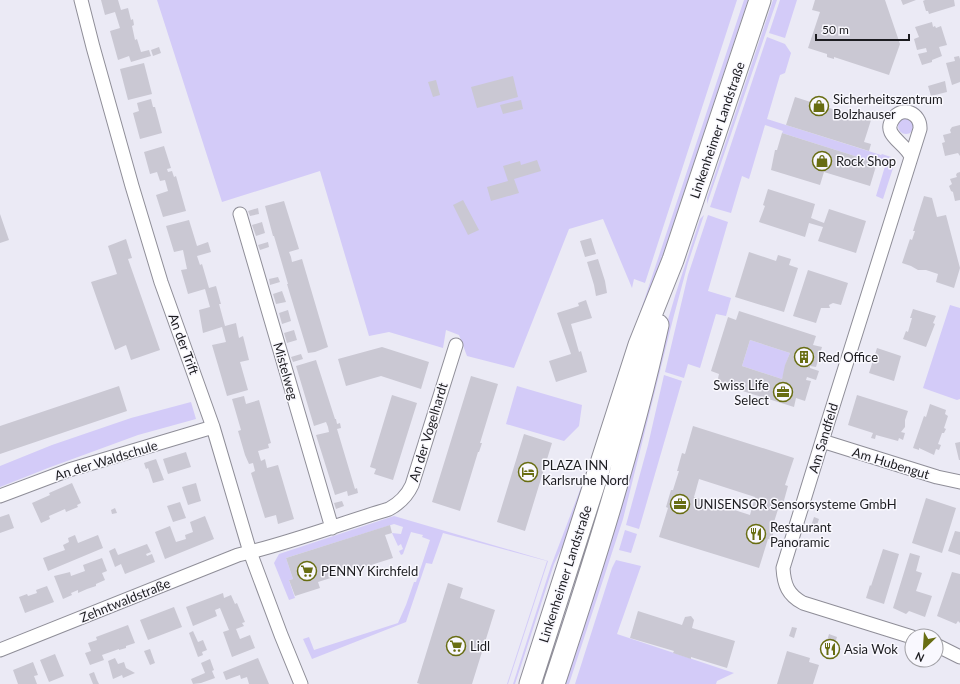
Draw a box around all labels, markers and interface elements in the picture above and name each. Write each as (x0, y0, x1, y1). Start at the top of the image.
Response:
scale bar (816, 16, 909, 42)
text: 50 m (822, 22, 849, 37)
street label: Linkenheimer Landstraße (686, 59, 748, 200)
place label: Sicherheitszentrum Bolzhauser (833, 91, 943, 122)
shop icon: Sicherheitszentrum Bolzhauser (808, 95, 830, 117)
shop icon: Rock Shop (811, 150, 833, 172)
place label: Rock Shop (836, 153, 896, 169)
street label: An der Trift (166, 311, 202, 377)
street label: Mistelweg (270, 340, 302, 402)
building icon: Red Office (793, 346, 815, 368)
place label: Red Office (818, 349, 878, 365)
place label: Swiss Life Select (713, 377, 769, 408)
street label: An der Vogelhardt (405, 380, 451, 483)
office icon: Swiss Life Select (772, 381, 794, 403)
street label: Am Sandfeld (805, 401, 841, 475)
street label: An der Waldschule (53, 437, 160, 483)
street label: Am Hubengut (850, 444, 932, 482)
place label: PLAZA INN Karlsruhe Nord (542, 457, 629, 488)
hotel icon: PLAZA INN Karlsruhe Nord (517, 461, 539, 483)
office icon: UNISENSOR Sensorsysteme GmbH (669, 493, 691, 515)
place label: UNISENSOR Sensorsysteme GmbH (694, 496, 897, 512)
street label: Linkenheimer Landstraße (535, 503, 595, 645)
place label: Restaurant Panoramic (770, 519, 832, 550)
restaurant icon: Restaurant Panoramic (745, 523, 767, 545)
supermarket icon: PENNY Kirchfeld (296, 560, 318, 582)
place label: PENNY Kirchfeld (321, 563, 418, 579)
street label: Zehntwaldstraße (77, 575, 173, 625)
north arrow (904, 628, 944, 668)
supermarket icon: Lidl (445, 635, 467, 657)
place label: Lidl (470, 638, 490, 654)
restaurant icon: Asia Wok (819, 638, 841, 660)
place label: Asia Wok (844, 641, 898, 657)
text: N (913, 650, 926, 665)

